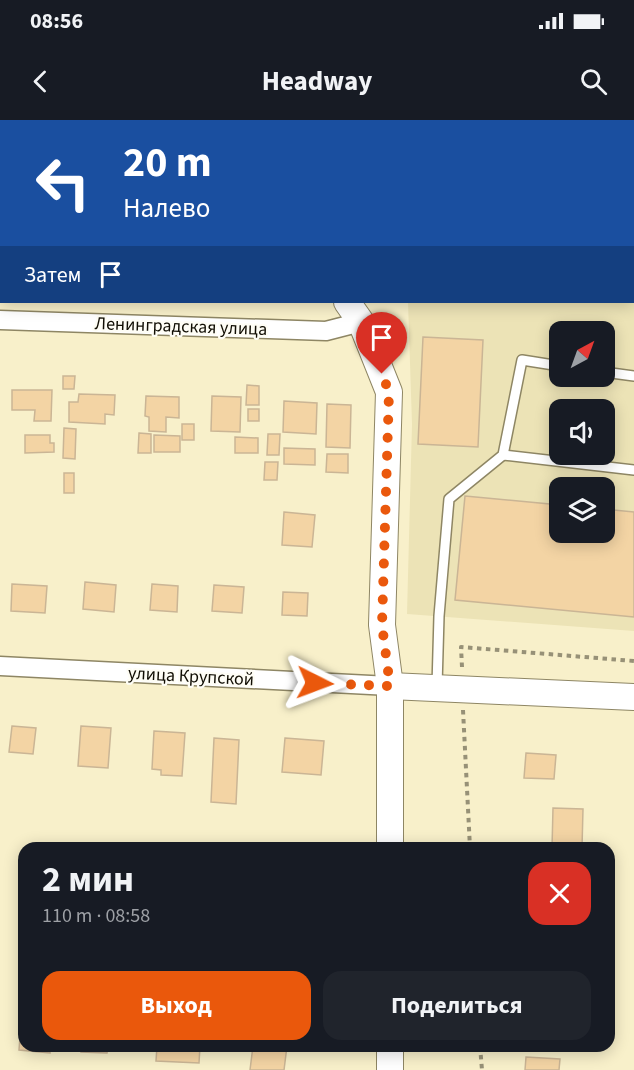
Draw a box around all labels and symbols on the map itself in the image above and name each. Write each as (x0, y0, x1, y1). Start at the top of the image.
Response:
street label: Ленинградская улица (94, 311, 268, 342)
pin (356, 312, 407, 374)
north arrow (549, 321, 615, 387)
position arrow (283, 651, 347, 715)
street label: улица Крупской (127, 661, 255, 692)

